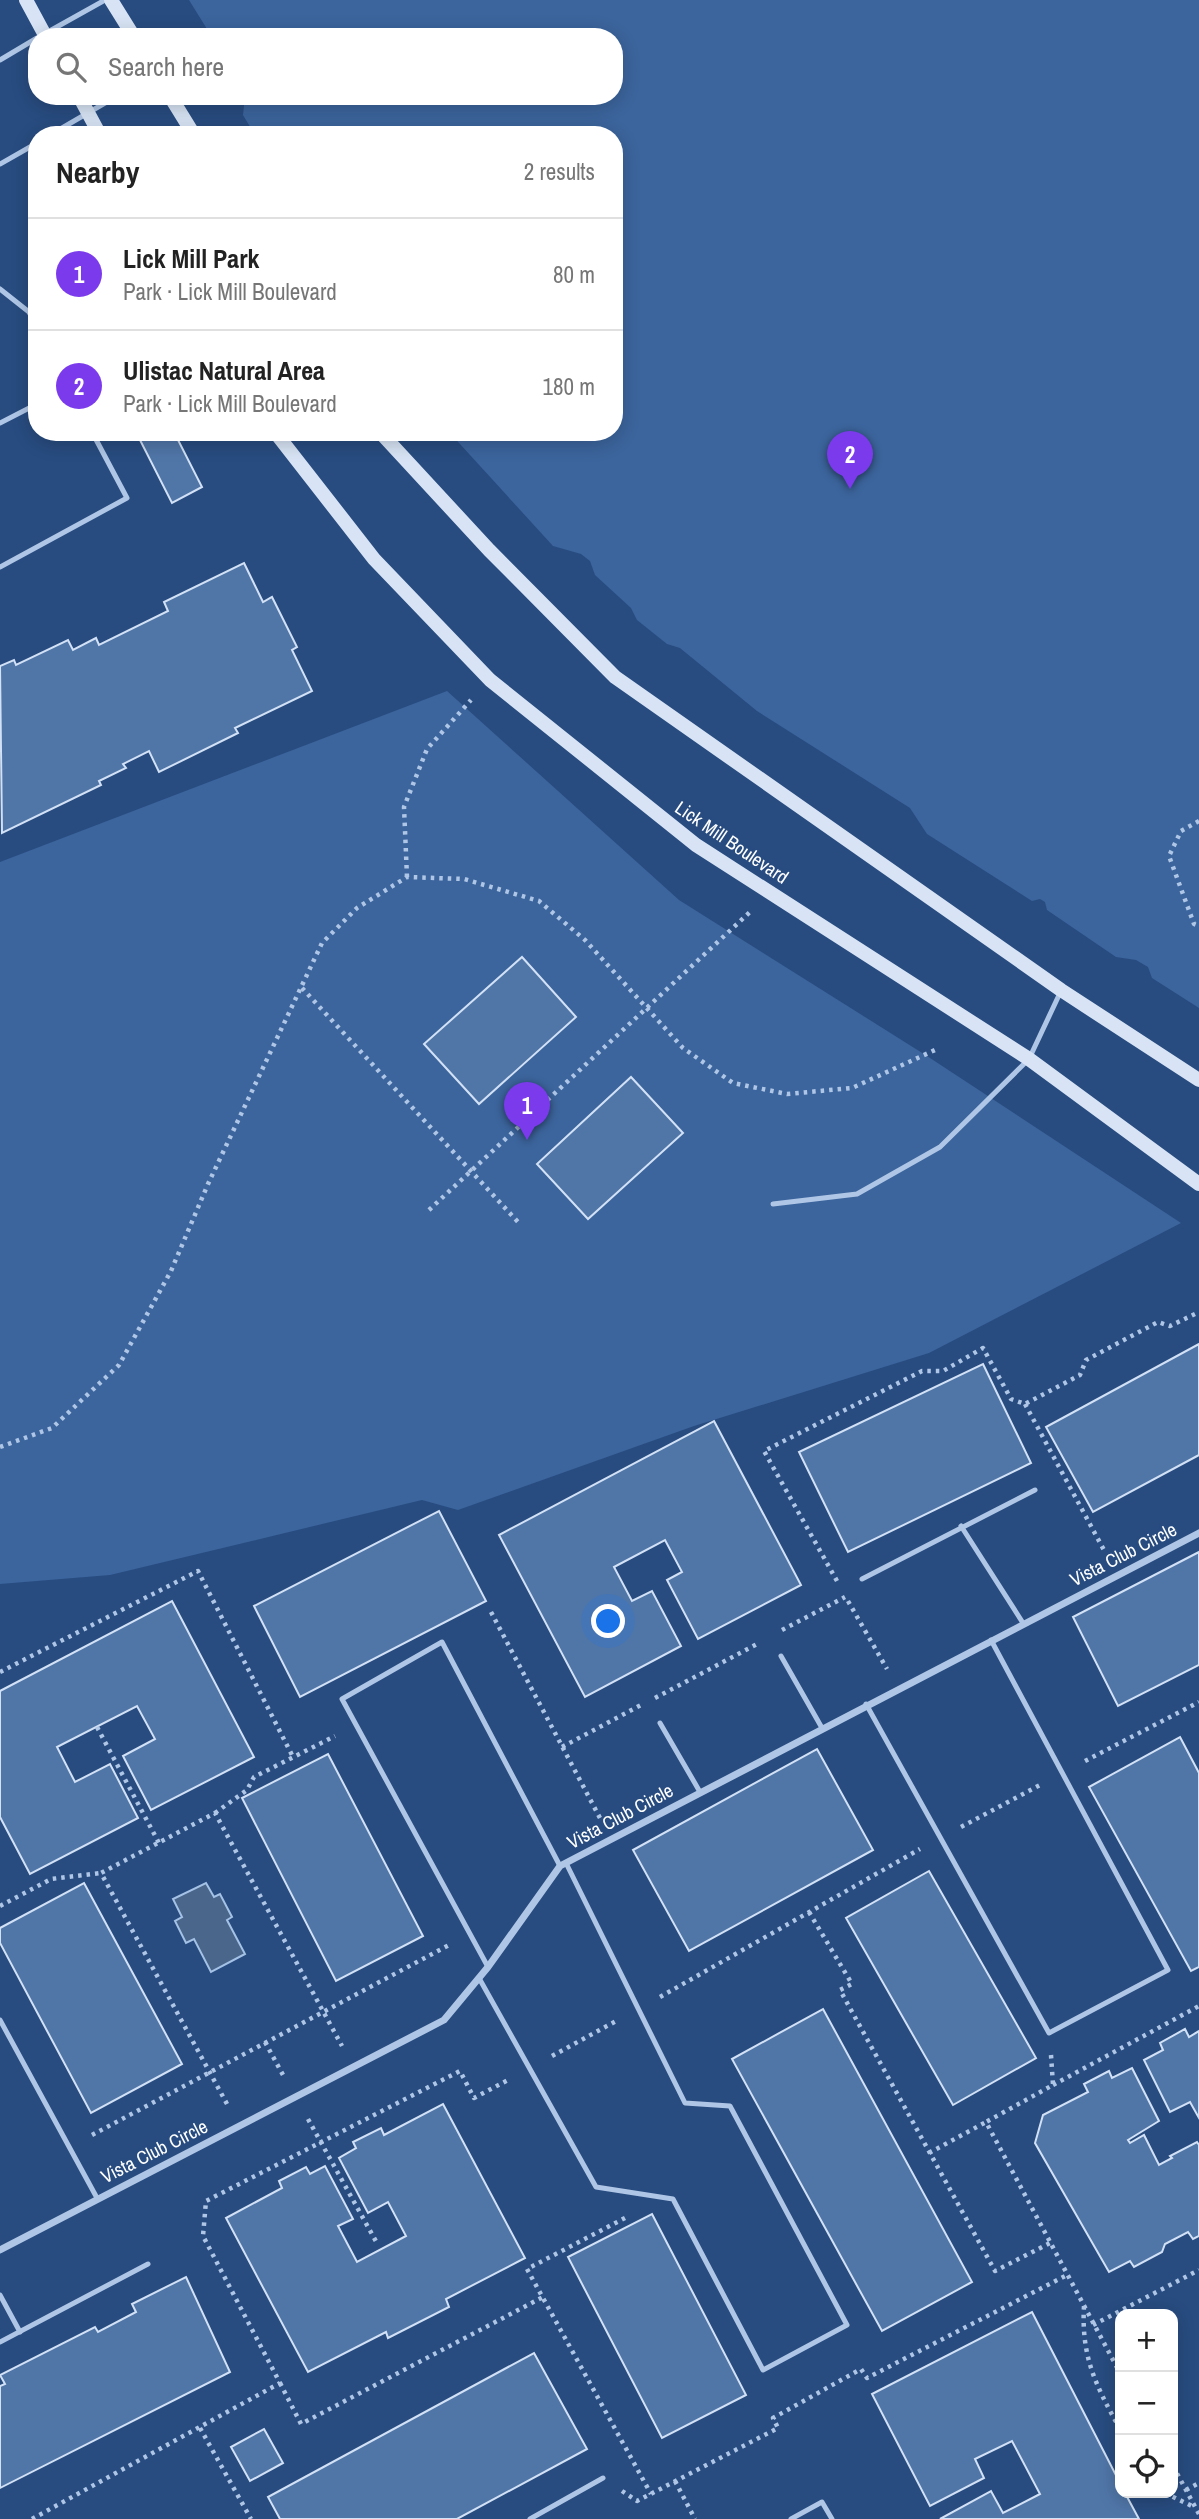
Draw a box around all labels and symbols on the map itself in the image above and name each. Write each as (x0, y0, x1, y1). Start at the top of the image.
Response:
pin: 2 (827, 431, 873, 489)
street label: Lick Mill Boulevard (670, 794, 794, 890)
pin: 1 (504, 1082, 550, 1140)
street label: Vista Club Circle (1065, 1516, 1181, 1592)
your location (591, 1604, 625, 1638)
street label: Vista Club Circle (562, 1777, 678, 1855)
street label: Vista Club Circle (96, 2113, 212, 2189)

